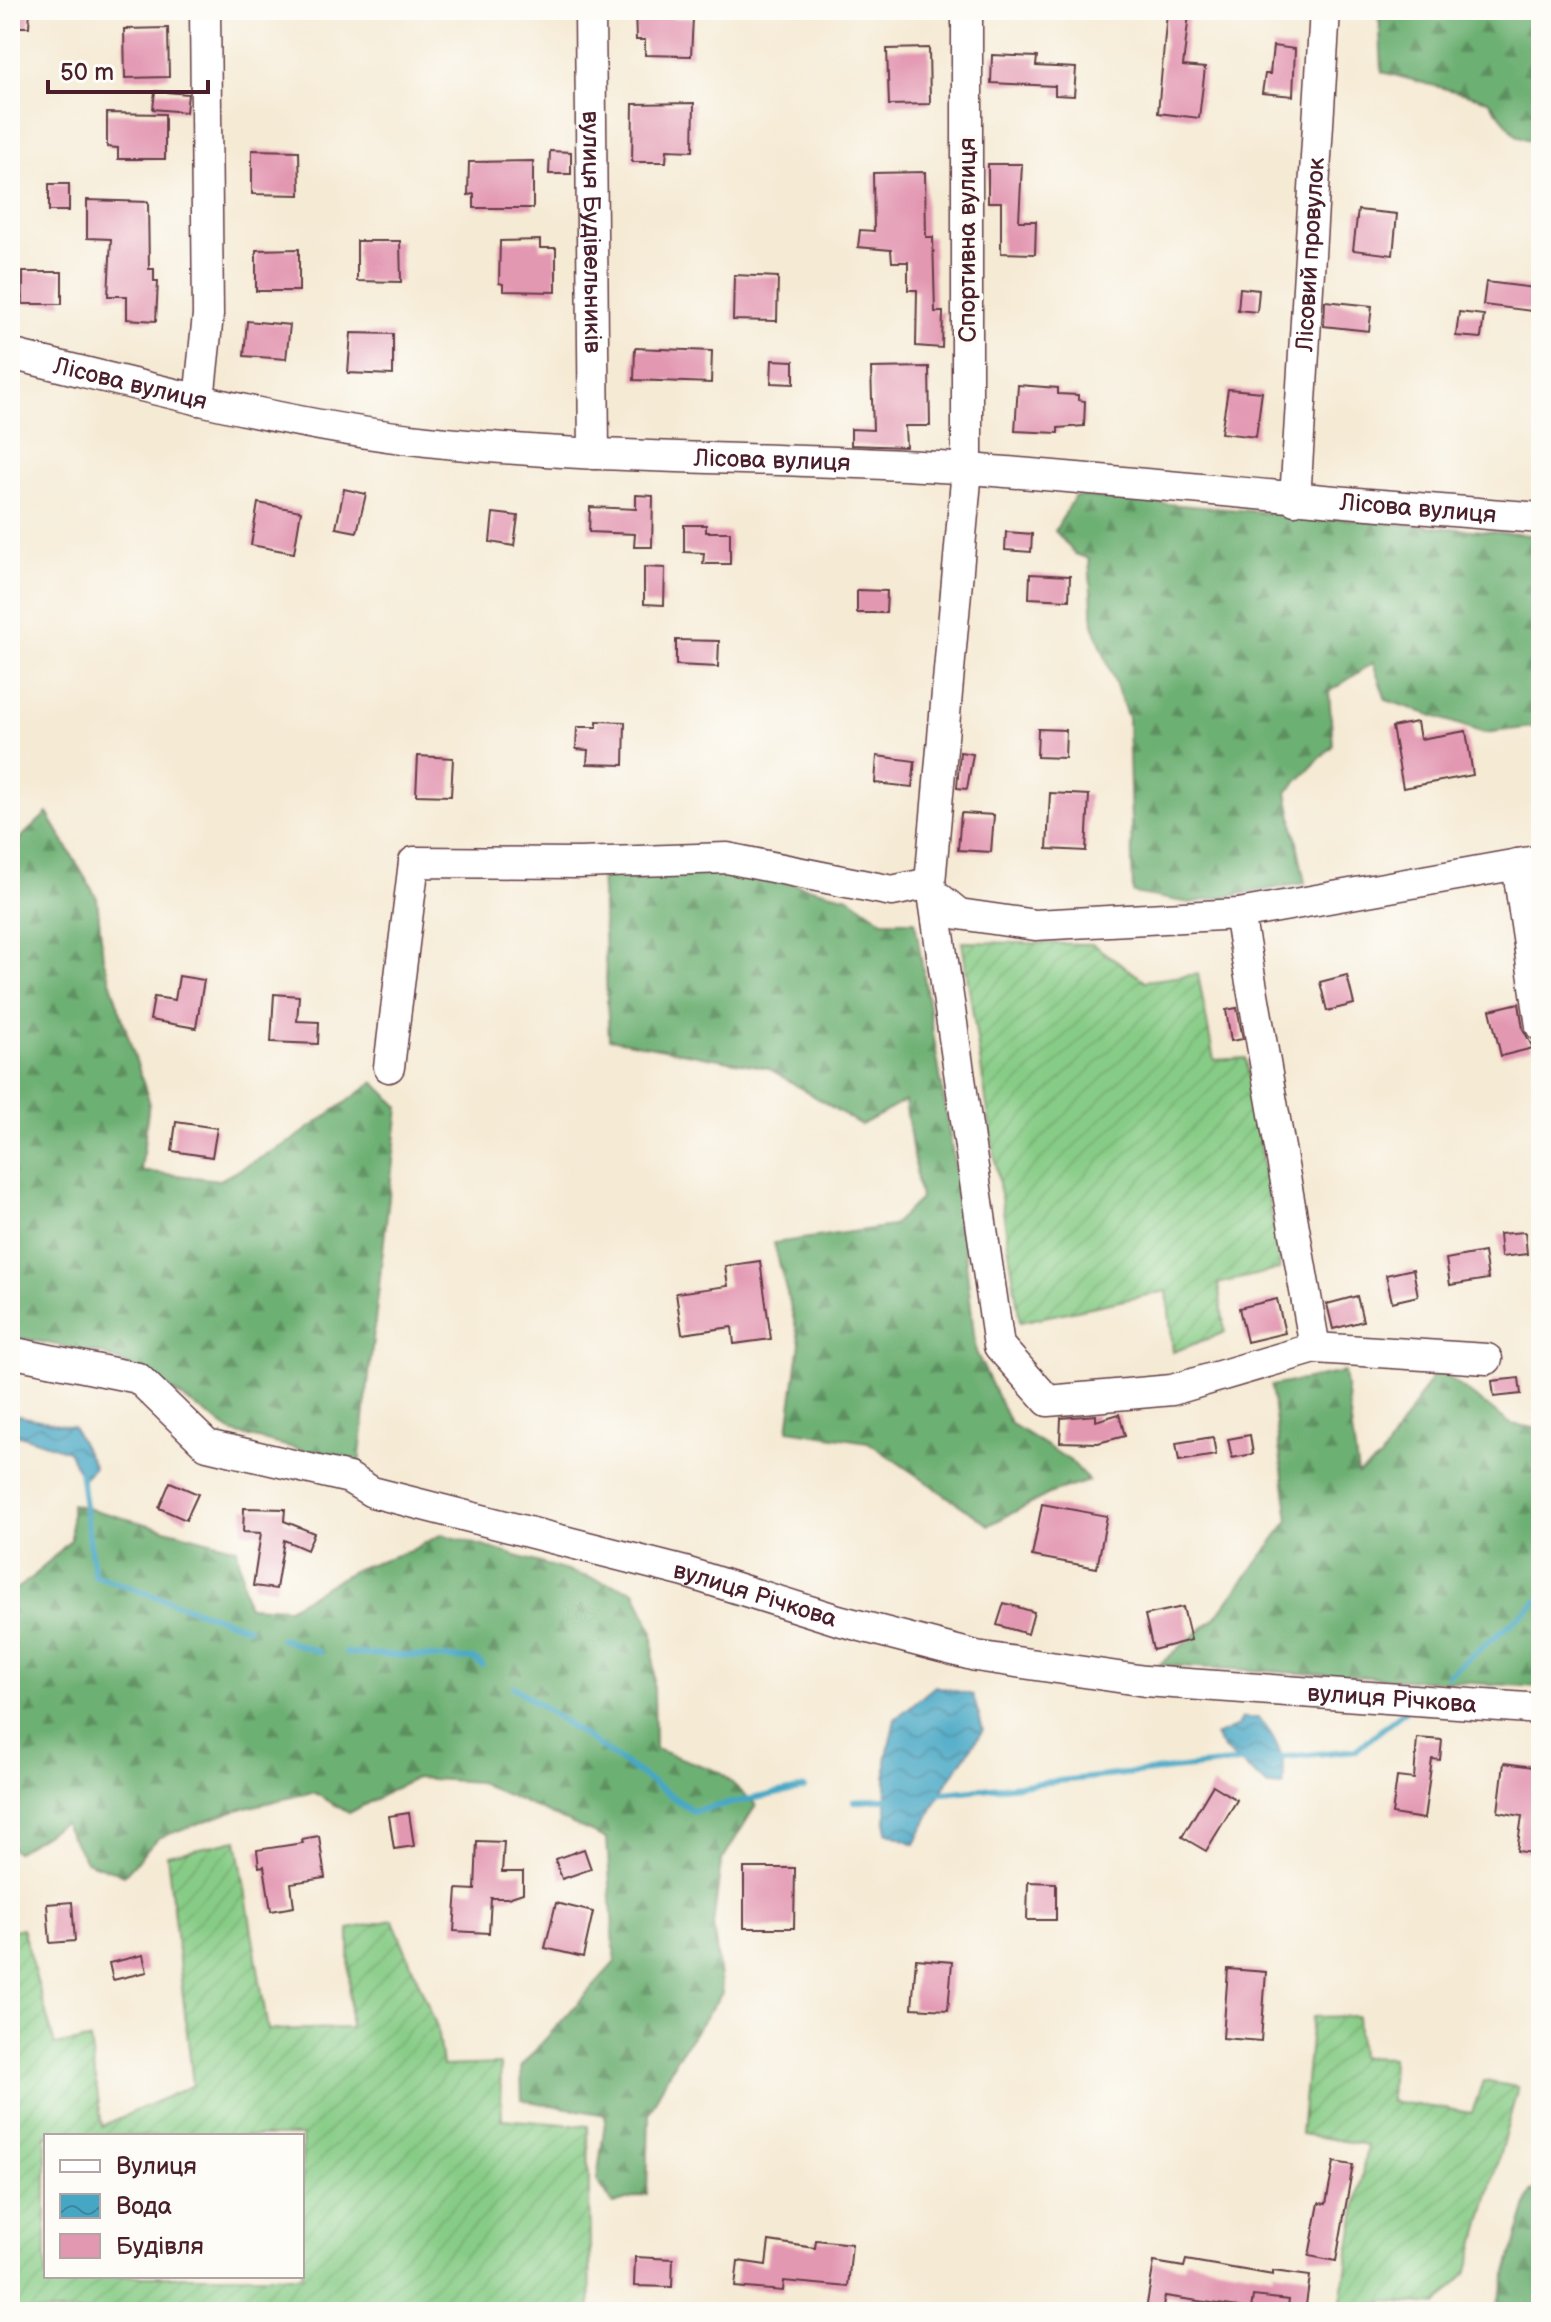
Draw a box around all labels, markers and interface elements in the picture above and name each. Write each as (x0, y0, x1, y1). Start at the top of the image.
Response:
scale bar (48, 44, 208, 94)
text: 50 m (60, 58, 114, 87)
street label: вулиця Будівельників (576, 111, 607, 354)
street label: Спортивна вулиця (953, 137, 982, 343)
street label: Лісовий провулок (1290, 156, 1331, 353)
street label: Лісова вулиця (50, 351, 210, 416)
street label: Лісова вулиця (692, 443, 851, 478)
street label: Лісова вулиця (1338, 487, 1497, 530)
street label: вулиця Річкова (670, 1556, 840, 1634)
street label: вулиця Річкова (1306, 1679, 1478, 1719)
legend (44, 2134, 304, 2278)
text: Вулиця (116, 2152, 197, 2181)
text: Вода (116, 2192, 172, 2221)
text: Будівля (116, 2232, 204, 2261)

